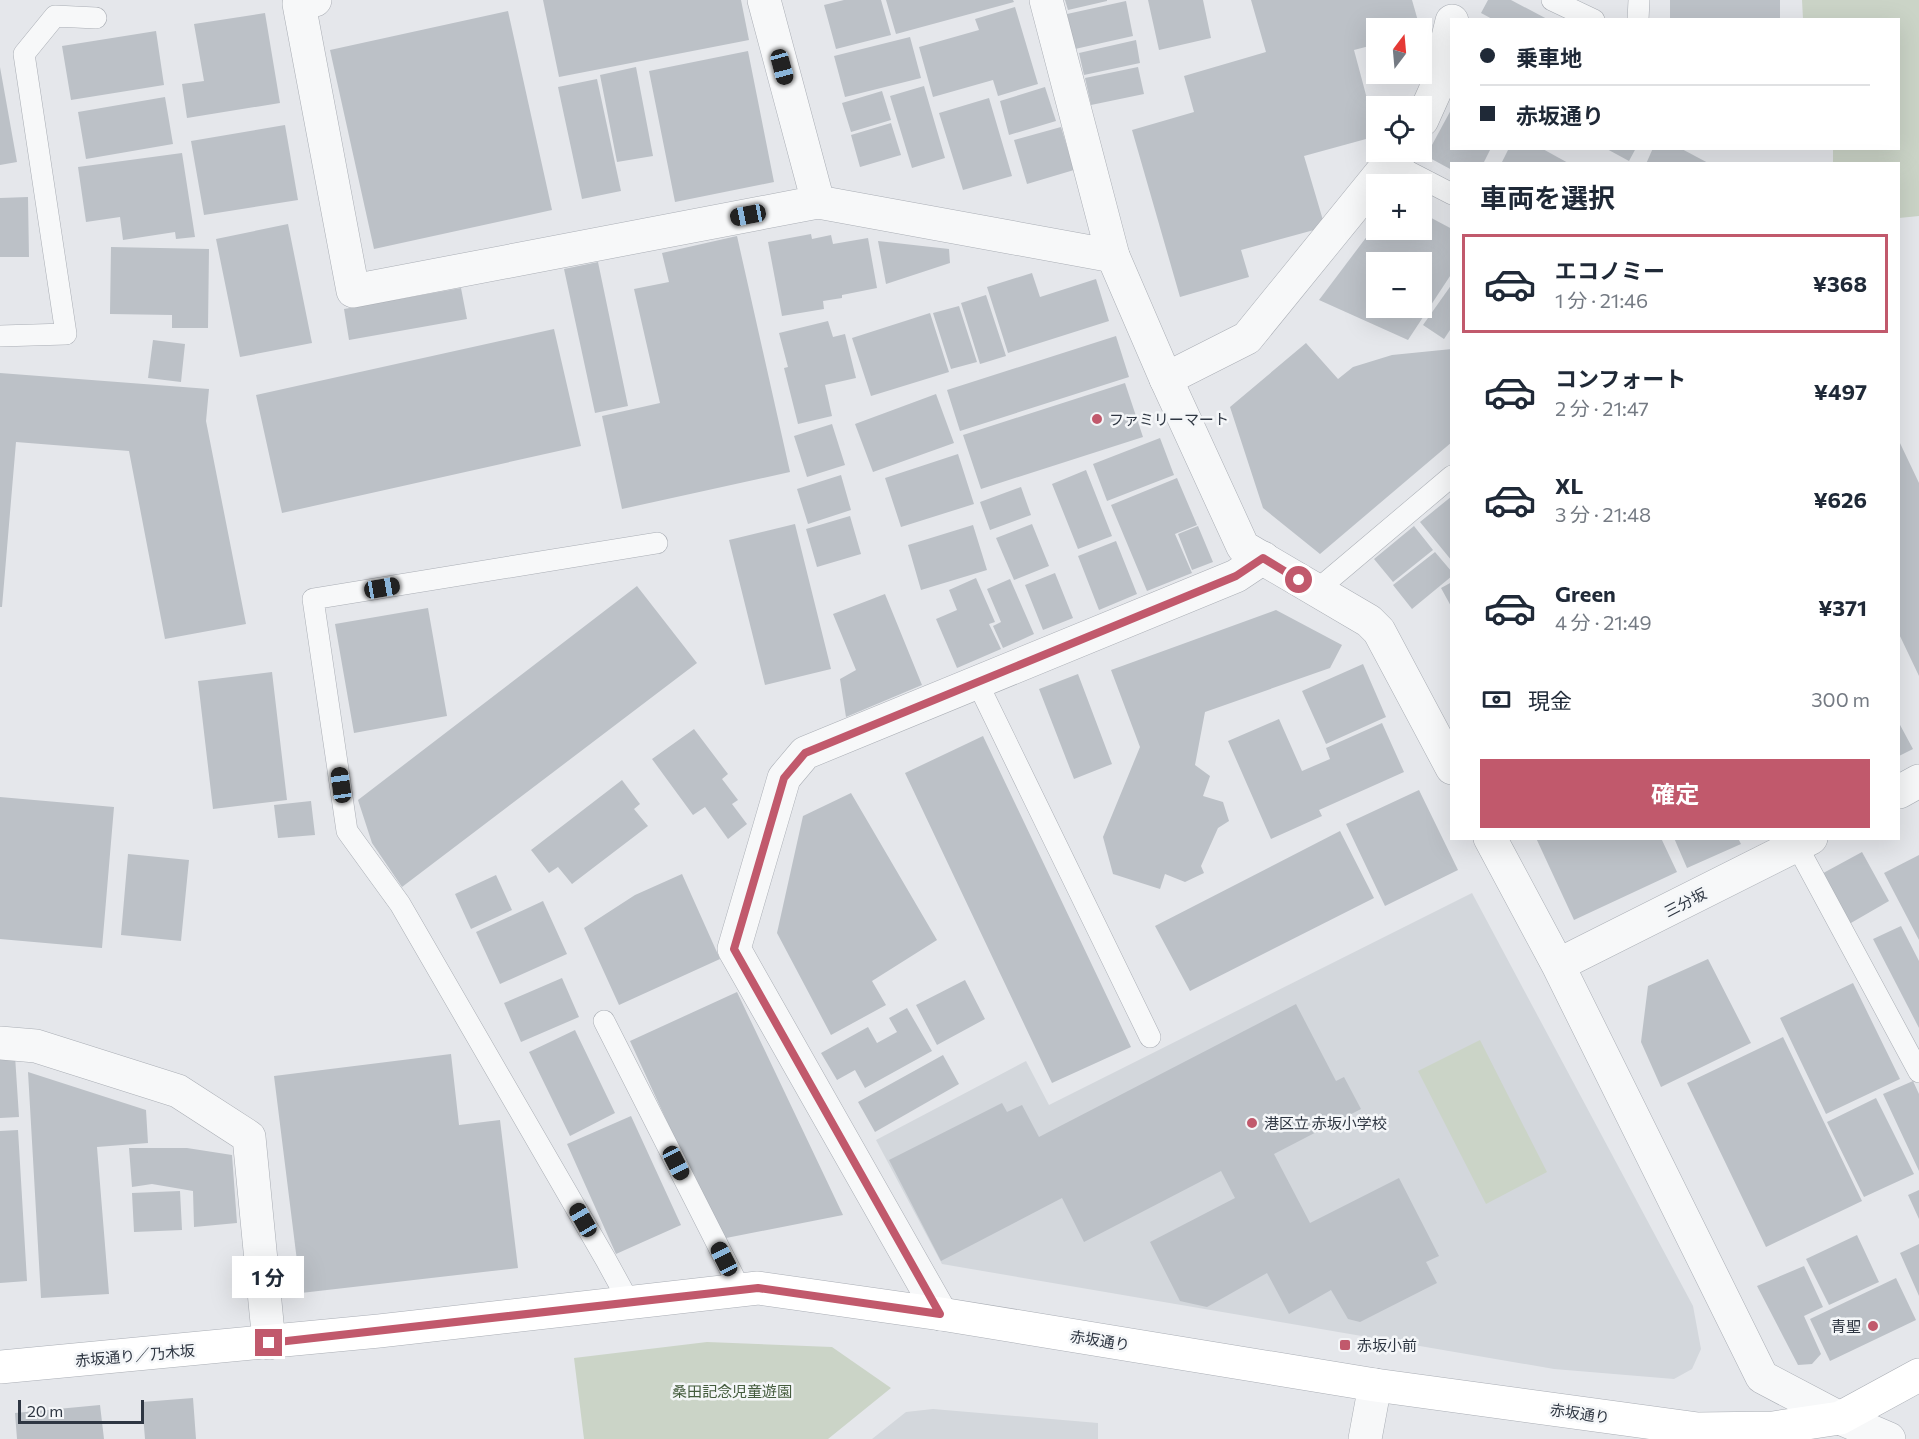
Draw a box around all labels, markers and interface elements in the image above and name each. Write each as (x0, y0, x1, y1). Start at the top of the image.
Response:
north arrow (1366, 18, 1432, 84)
map controls (1366, 18, 1432, 318)
text: 乗車地 (1516, 44, 1582, 71)
car (769, 47, 795, 87)
button: locate (1366, 96, 1432, 162)
text: 赤坂通り (1516, 102, 1604, 129)
button: + (1366, 174, 1432, 240)
text: 車両を選択 (1480, 181, 1615, 214)
car (729, 203, 767, 227)
button: − (1366, 252, 1432, 318)
icon: car (1483, 257, 1537, 311)
text: エコノミー (1555, 257, 1665, 284)
text: ¥368 (1813, 270, 1867, 297)
text: 1 分 · 21:46 (1555, 288, 1648, 312)
icon: car (1483, 365, 1537, 419)
text: コンフォート (1555, 365, 1686, 392)
text: ¥497 (1814, 378, 1867, 405)
text: 2 分 · 21:47 (1555, 396, 1649, 420)
place label: ファミリーマート (1109, 410, 1229, 428)
marker: ファミリーマート (1090, 412, 1104, 426)
text: XL (1555, 472, 1583, 499)
icon: car (1483, 473, 1537, 527)
text: ¥626 (1814, 486, 1867, 513)
text: 3 分 · 21:48 (1555, 502, 1651, 526)
route start (1285, 566, 1312, 593)
car (363, 576, 401, 600)
text: Green (1555, 580, 1616, 607)
icon: car (1483, 581, 1537, 635)
text: ¥371 (1818, 594, 1867, 621)
text: 4 分 · 21:49 (1555, 610, 1652, 634)
icon: cash (1480, 683, 1513, 716)
text: 現金 (1528, 687, 1572, 714)
text: 300 m (1811, 687, 1870, 711)
button: 確定 (1480, 759, 1870, 828)
car (330, 766, 352, 804)
street label: 三分坂 (1661, 884, 1709, 920)
place label: 港区立 赤坂小学校 (1264, 1114, 1387, 1132)
marker: 港区立 赤坂小学校 (1245, 1116, 1259, 1130)
car (660, 1143, 692, 1183)
car (566, 1200, 600, 1240)
car (708, 1239, 740, 1279)
callout: 1 分 (233, 1256, 305, 1298)
text: 1 分 (252, 1265, 284, 1289)
place label: 青聖 (1831, 1317, 1861, 1335)
marker: 青聖 (1866, 1319, 1880, 1333)
street label: 赤坂通り (1069, 1326, 1131, 1354)
route end (255, 1329, 282, 1356)
place label: 赤坂小前 (1357, 1336, 1417, 1354)
marker: 赤坂小前 (1338, 1338, 1352, 1352)
street label: 赤坂通り／乃木坂 (74, 1341, 196, 1369)
park label: 桑田記念児童遊園 (672, 1382, 792, 1400)
scale bar (18, 1397, 144, 1424)
street label: 赤坂通り (1549, 1400, 1611, 1426)
text: 20 m (27, 1401, 63, 1420)

